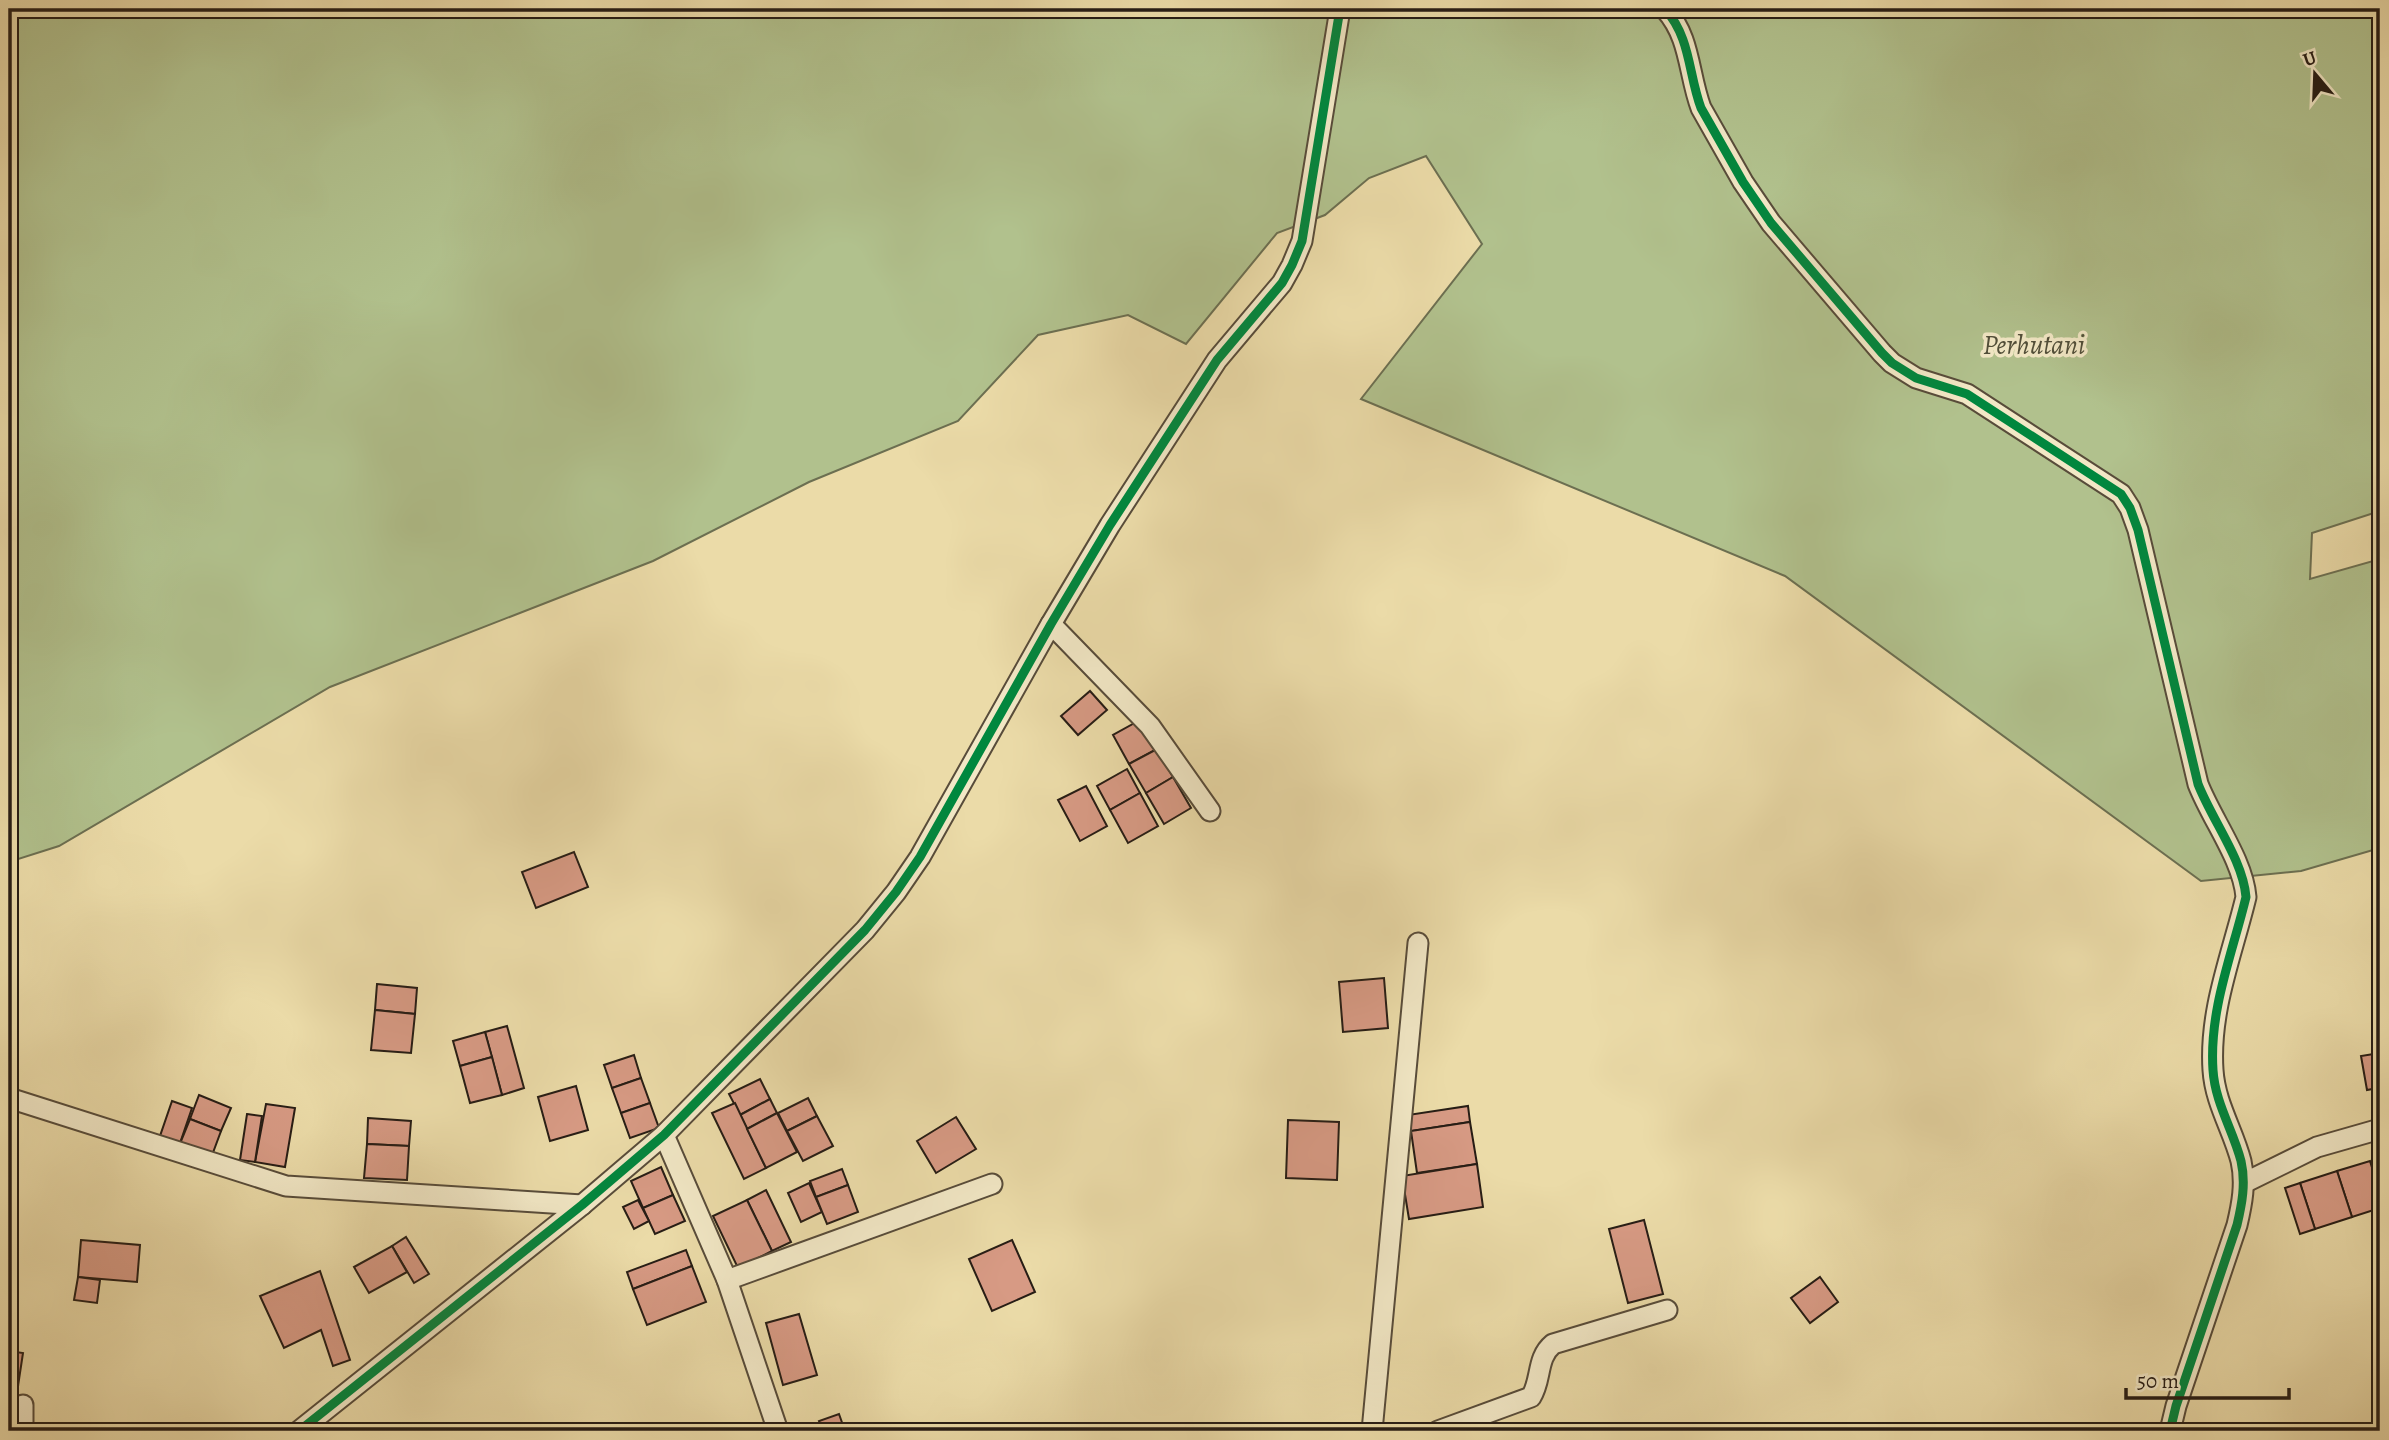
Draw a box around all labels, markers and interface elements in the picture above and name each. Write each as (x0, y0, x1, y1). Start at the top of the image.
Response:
north arrow (2280, 38, 2350, 108)
text: U (2300, 44, 2320, 73)
park label: Perhutani (1983, 326, 2085, 364)
scale bar (2126, 1356, 2289, 1400)
text: 50 m (2137, 1367, 2179, 1395)

